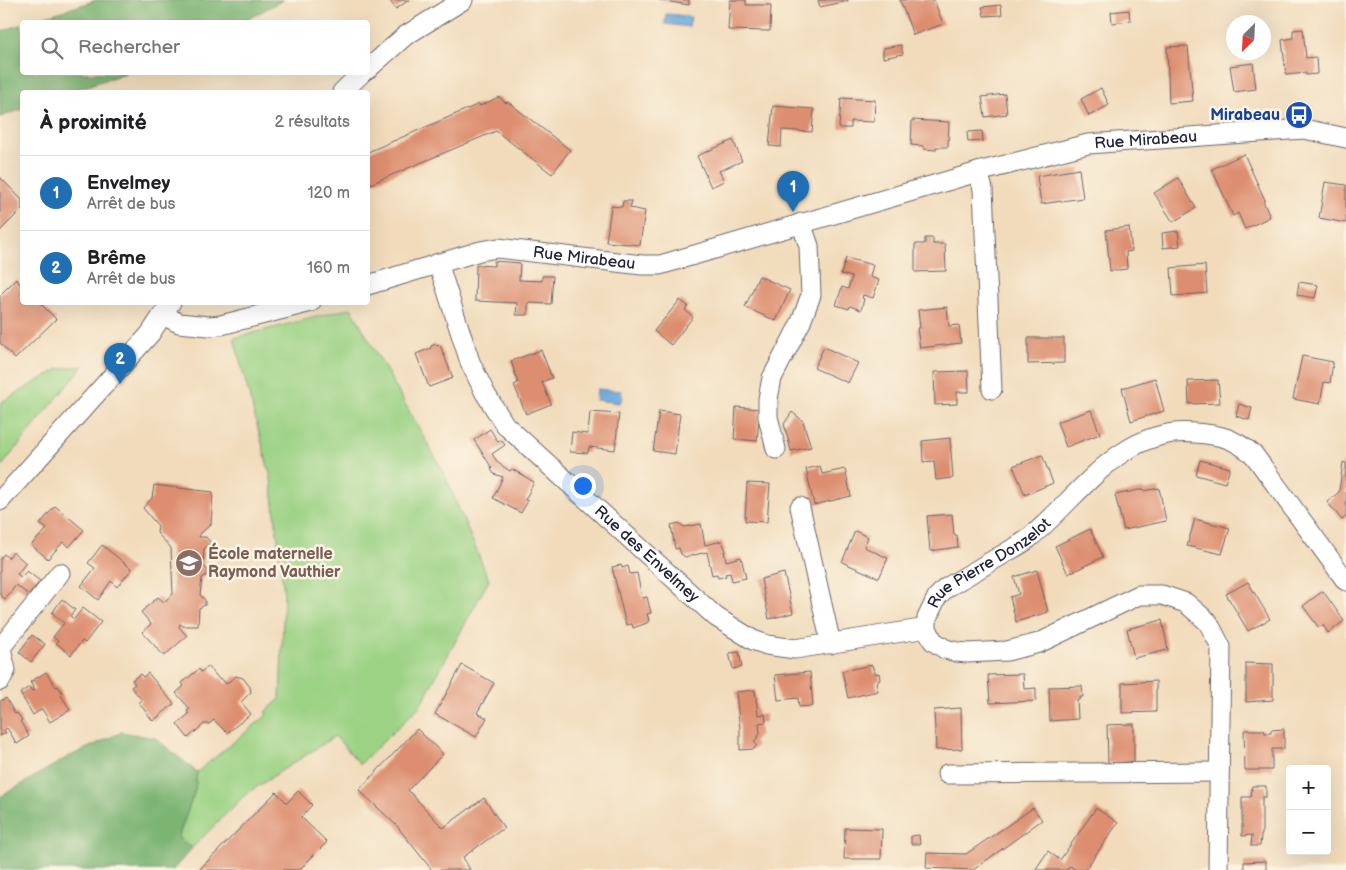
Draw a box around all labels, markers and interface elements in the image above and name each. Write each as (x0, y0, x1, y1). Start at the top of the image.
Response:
north arrow (1226, 15, 1271, 60)
search box (20, 20, 370, 75)
icon: search (38, 34, 66, 62)
text: Rechercher (78, 36, 180, 59)
bus stop icon: Mirabeau (1284, 100, 1314, 130)
place label: Mirabeau (1210, 106, 1280, 125)
text: À proximité (40, 110, 147, 135)
text: 2 résultats (275, 113, 350, 132)
street label: Rue Mirabeau (1094, 127, 1198, 153)
pin: 1 (777, 171, 809, 212)
text: Envelmey (87, 172, 170, 195)
text: 1 (53, 184, 59, 203)
text: 120 m (307, 184, 350, 203)
text: Arrêt de bus (87, 195, 176, 214)
street label: Rue Mirabeau (532, 243, 636, 274)
text: Brême (87, 247, 146, 270)
text: 2 (51, 259, 61, 278)
text: 160 m (307, 259, 350, 278)
text: Arrêt de bus (87, 270, 176, 289)
pin: 2 (104, 343, 136, 384)
your location (570, 473, 596, 499)
street label: Rue des Envelmey (591, 502, 704, 607)
street label: Rue Pierre Donzelot (924, 514, 1055, 611)
place label: École maternelle Raymond Vauthier (208, 542, 341, 582)
school or university icon: École maternelle Raymond Vauthier (174, 548, 204, 578)
map controls (1286, 765, 1331, 855)
button: + (1286, 765, 1331, 810)
button: − (1286, 810, 1331, 855)

